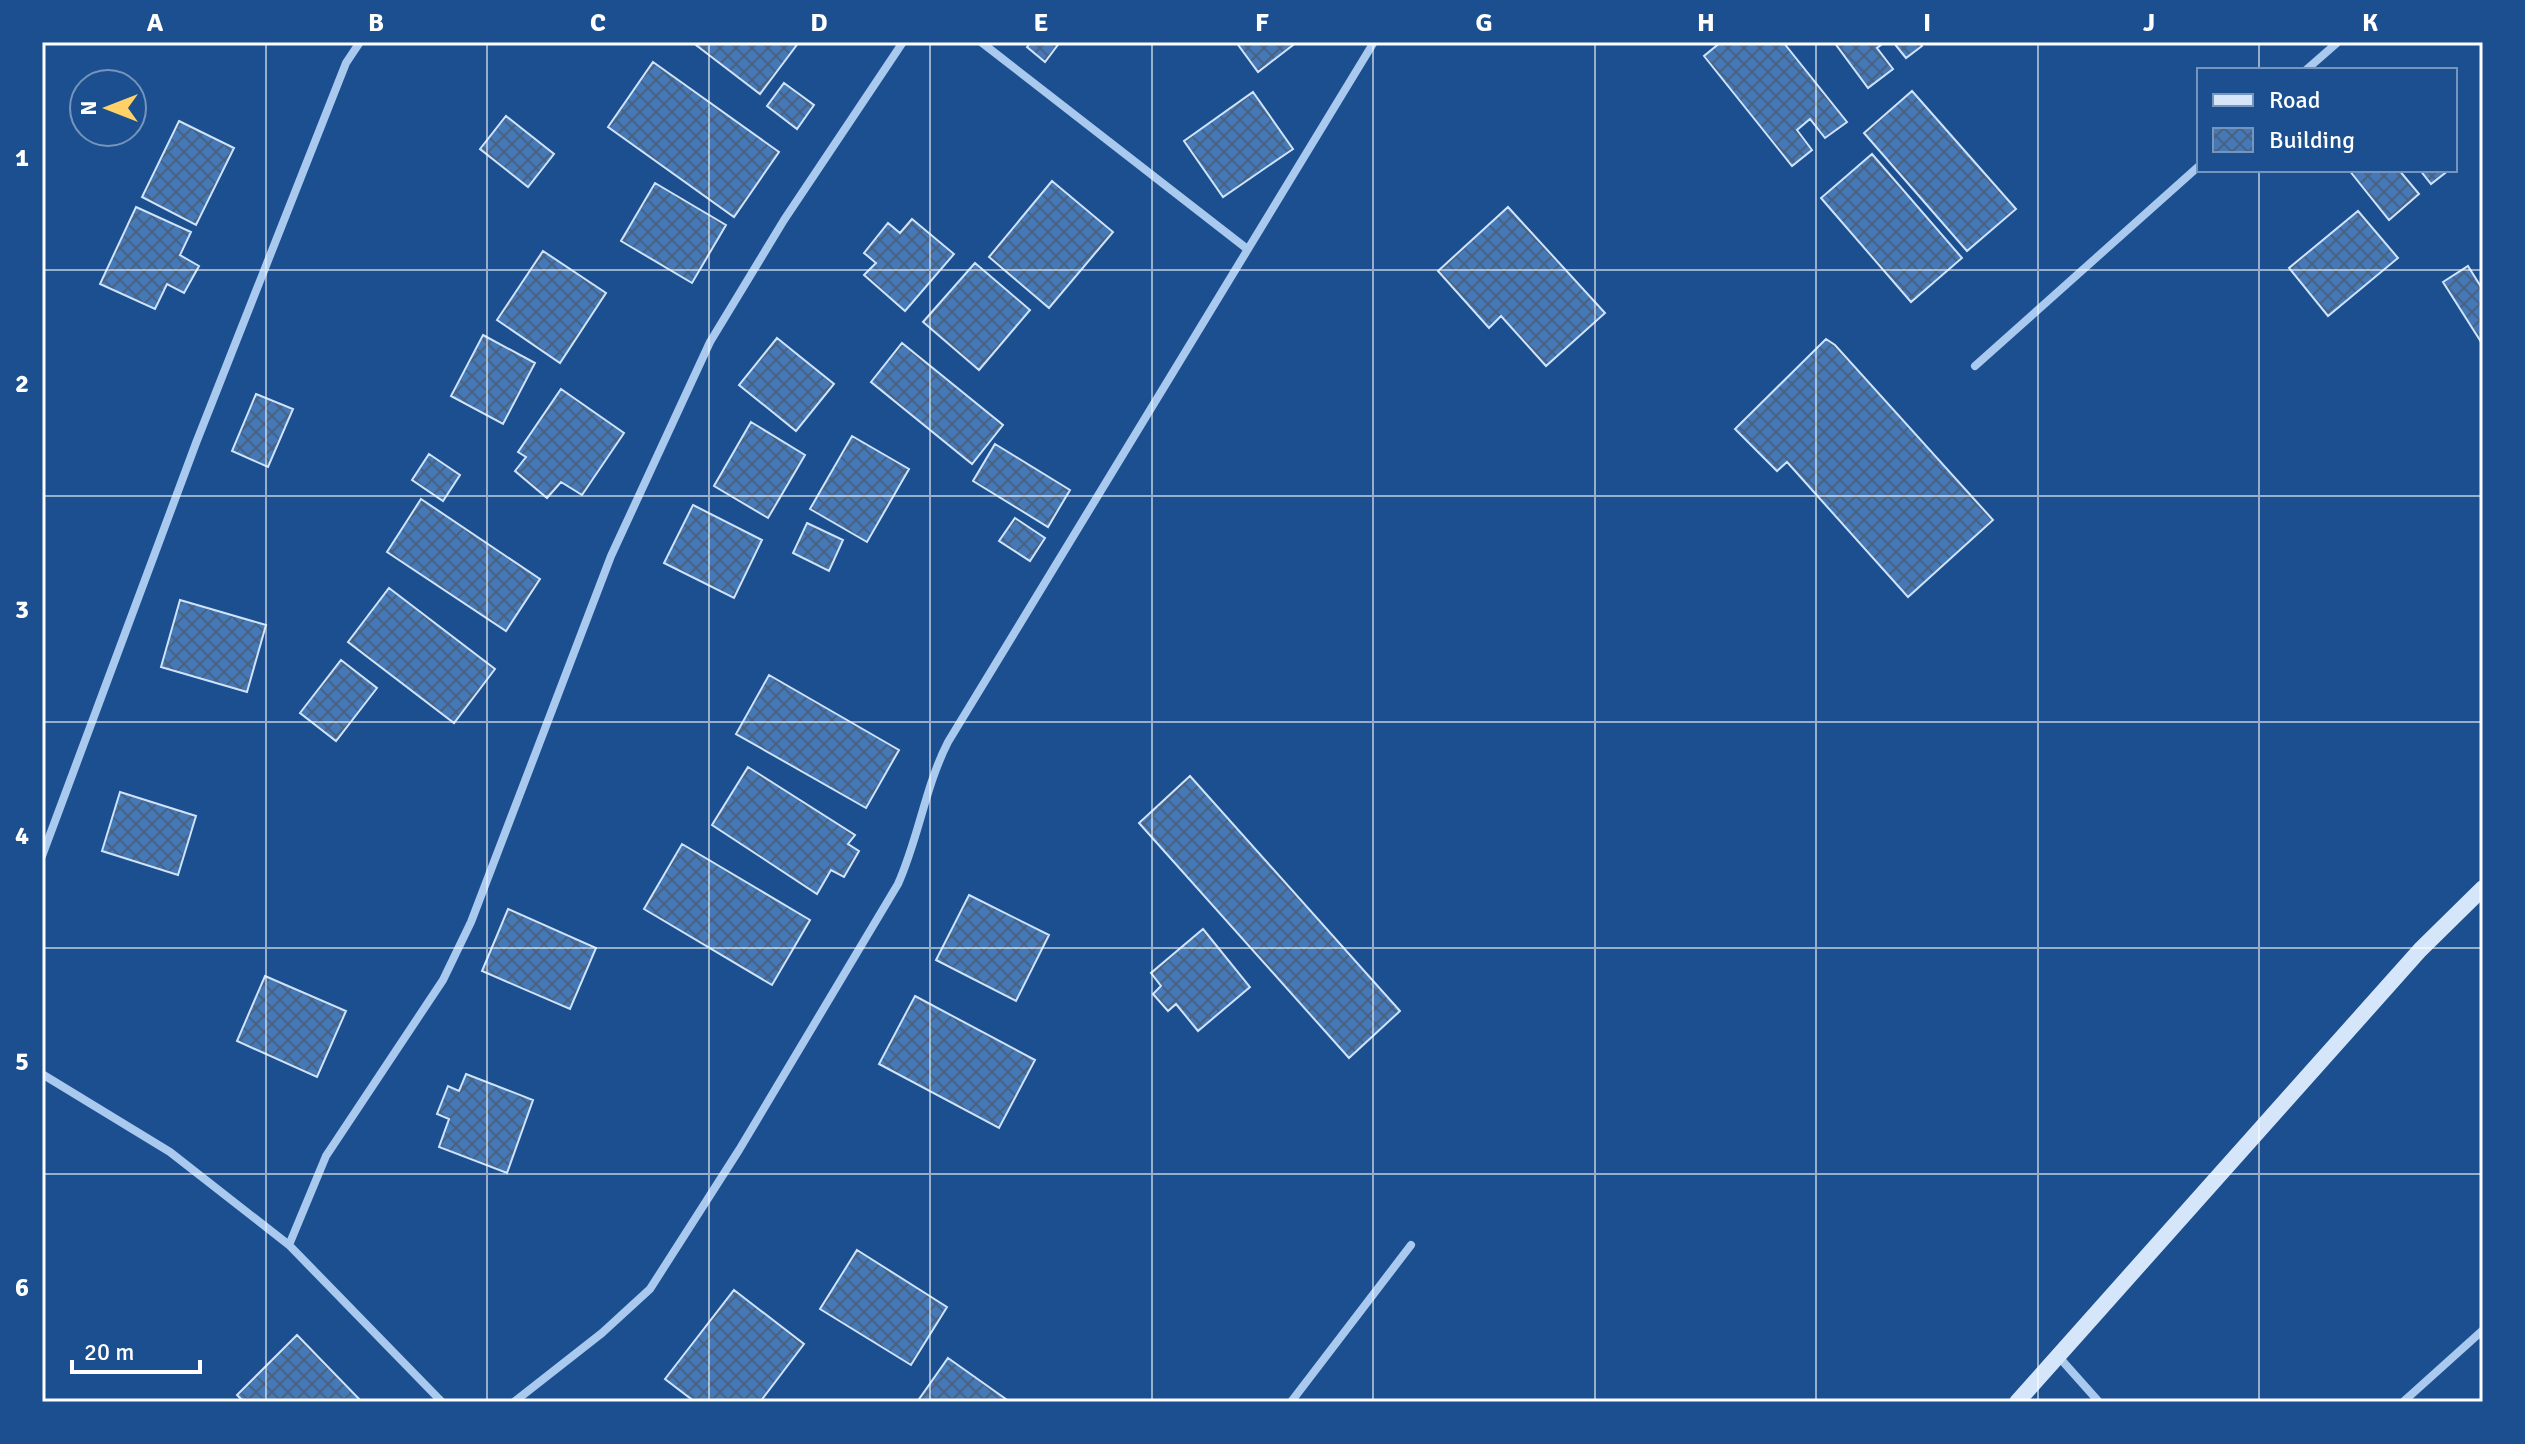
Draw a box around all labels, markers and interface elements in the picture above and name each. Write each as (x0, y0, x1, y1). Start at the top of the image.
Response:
text: A (147, 7, 164, 39)
text: B (368, 7, 384, 39)
text: C (590, 7, 606, 39)
text: D (810, 7, 828, 39)
text: E (1034, 7, 1048, 39)
text: F (1255, 7, 1269, 39)
text: G (1475, 7, 1493, 39)
text: H (1697, 7, 1715, 39)
text: I (1923, 7, 1931, 39)
text: J (2143, 7, 2155, 39)
text: K (2362, 7, 2378, 39)
north arrow (68, 68, 148, 148)
legend (2197, 68, 2457, 172)
text: Road (2269, 85, 2320, 115)
text: N (75, 100, 102, 116)
text: Building (2269, 125, 2355, 155)
text: 1 (15, 142, 29, 174)
text: 2 (15, 368, 29, 400)
text: 3 (15, 594, 29, 626)
text: 4 (15, 820, 29, 852)
text: 5 (15, 1046, 29, 1078)
text: 6 (15, 1272, 29, 1304)
scale bar (72, 1324, 200, 1374)
text: 20 m (84, 1337, 134, 1367)

